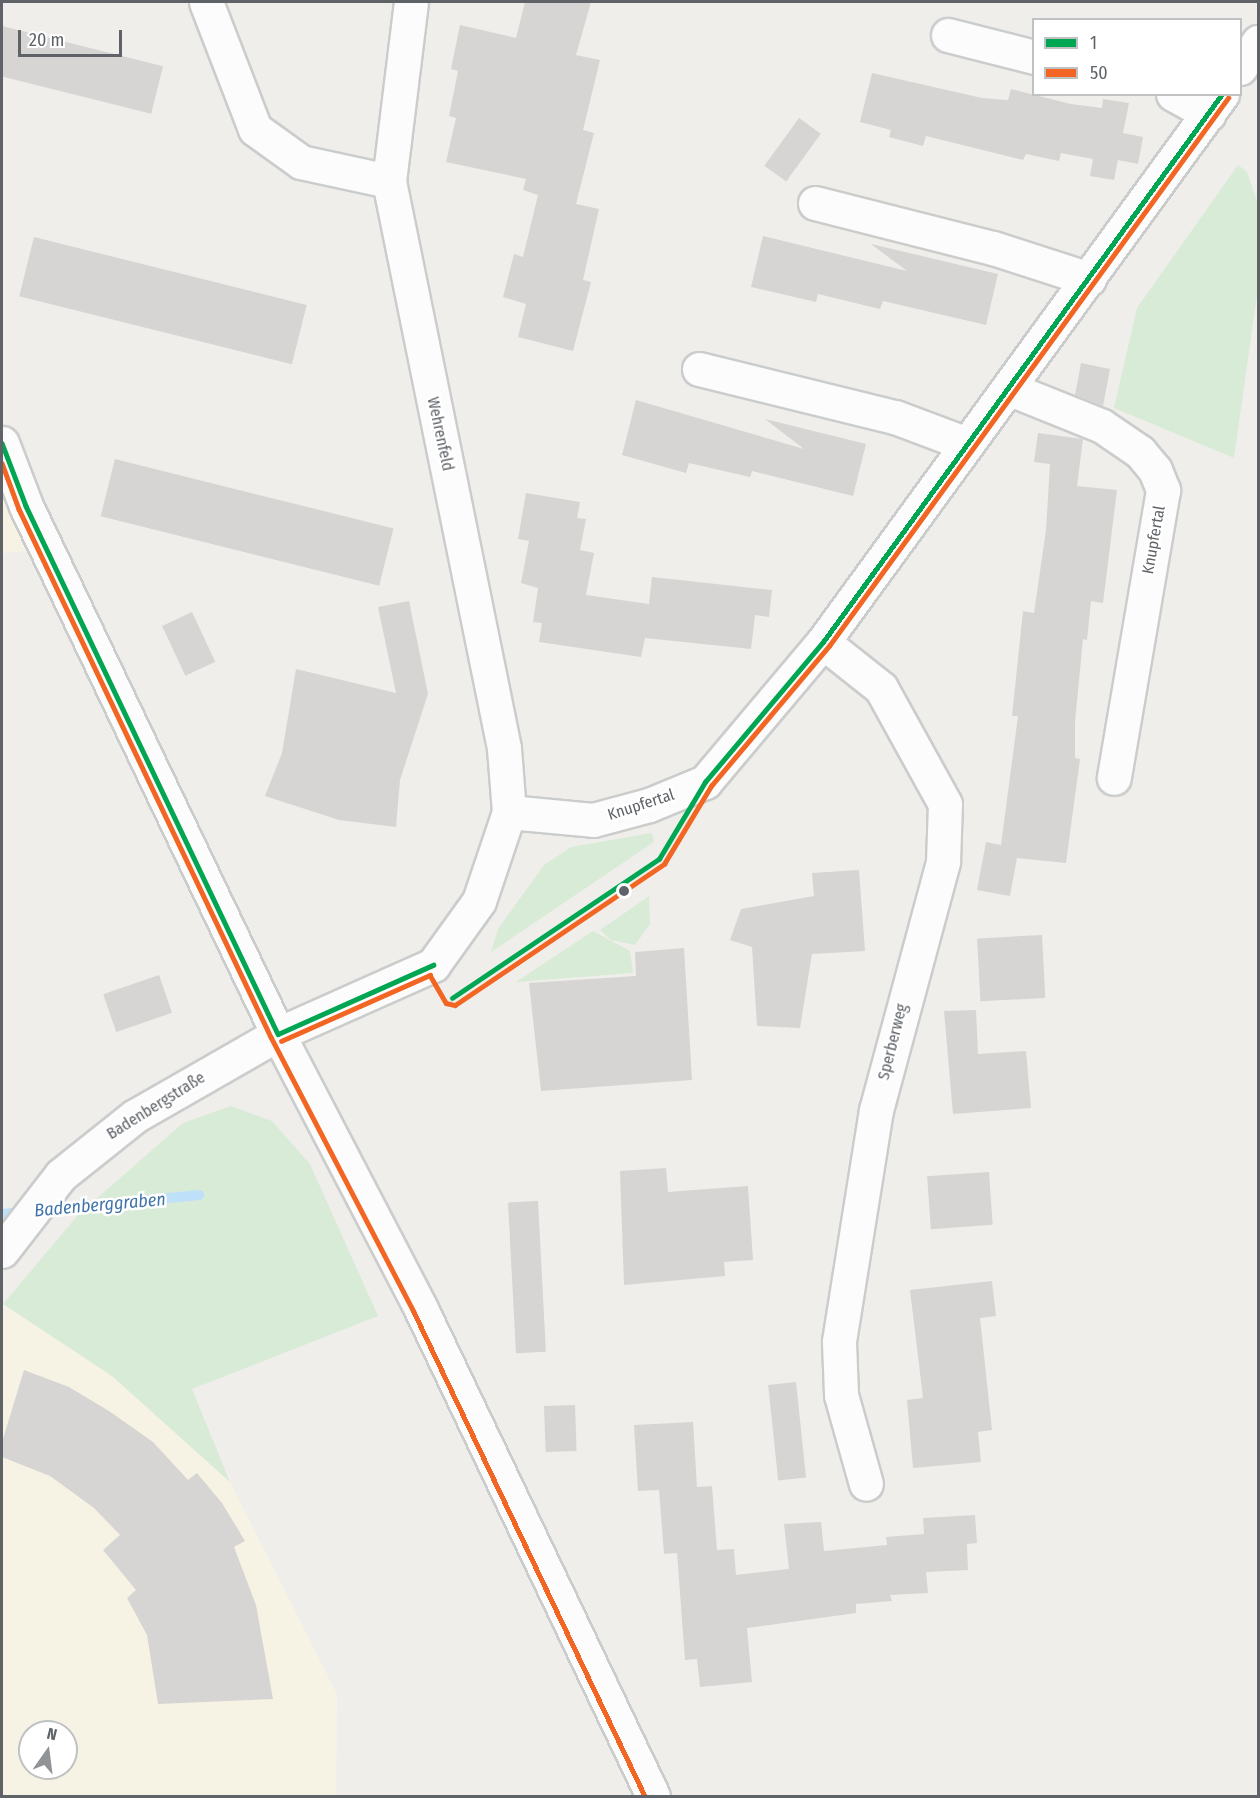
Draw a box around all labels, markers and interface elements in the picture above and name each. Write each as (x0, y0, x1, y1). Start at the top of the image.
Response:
scale bar (21, 18, 124, 56)
legend (1032, 18, 1242, 96)
text: 20 m (29, 29, 64, 51)
text: 1 (1090, 32, 1097, 54)
text: 50 (1090, 62, 1108, 84)
street label: Wehrenfeld (423, 395, 457, 473)
street label: Knupfertal (1139, 504, 1169, 576)
street label: Knupfertal (605, 785, 677, 825)
unlabelled marker (618, 885, 630, 897)
street label: Sperberweg (874, 1002, 912, 1082)
street label: Badenbergstraße (103, 1068, 209, 1144)
water label: Badenberggraben (33, 1188, 167, 1222)
north arrow (18, 1720, 78, 1780)
text: N (45, 1724, 59, 1744)

